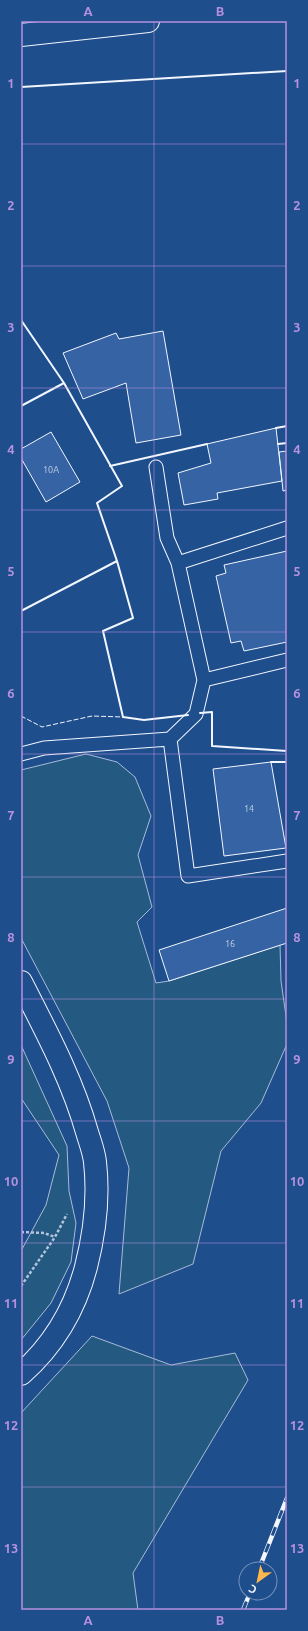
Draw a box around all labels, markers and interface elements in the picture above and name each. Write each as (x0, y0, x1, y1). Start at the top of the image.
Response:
text: A (83, 4, 93, 18)
text: B (216, 4, 225, 18)
text: 1 (7, 76, 15, 90)
text: 1 (293, 76, 301, 90)
text: 2 (7, 198, 15, 212)
text: 2 (293, 198, 301, 212)
text: 3 (7, 320, 15, 334)
text: 3 (293, 320, 301, 334)
text: 4 (7, 442, 15, 456)
text: 4 (293, 442, 301, 456)
house number: 10А (43, 465, 59, 475)
text: 5 (7, 564, 15, 578)
text: 5 (293, 564, 301, 578)
text: 6 (7, 686, 15, 700)
text: 6 (293, 686, 301, 700)
house number: 14 (244, 804, 254, 814)
text: 7 (7, 808, 15, 822)
text: 7 (293, 808, 301, 822)
text: 8 (7, 930, 15, 944)
text: 8 (293, 930, 301, 944)
house number: 16 (225, 939, 235, 949)
text: 9 (7, 1052, 15, 1066)
text: 9 (293, 1052, 301, 1066)
text: 10 (4, 1174, 18, 1188)
text: 10 (290, 1174, 304, 1188)
text: 11 (4, 1296, 18, 1310)
text: 11 (290, 1296, 304, 1310)
text: 12 (4, 1418, 18, 1432)
text: 12 (290, 1418, 304, 1432)
text: 13 (4, 1541, 18, 1555)
text: 13 (290, 1541, 304, 1555)
north arrow (238, 1561, 278, 1601)
text: С (246, 1582, 259, 1596)
text: A (83, 1613, 93, 1627)
text: B (216, 1613, 225, 1627)

